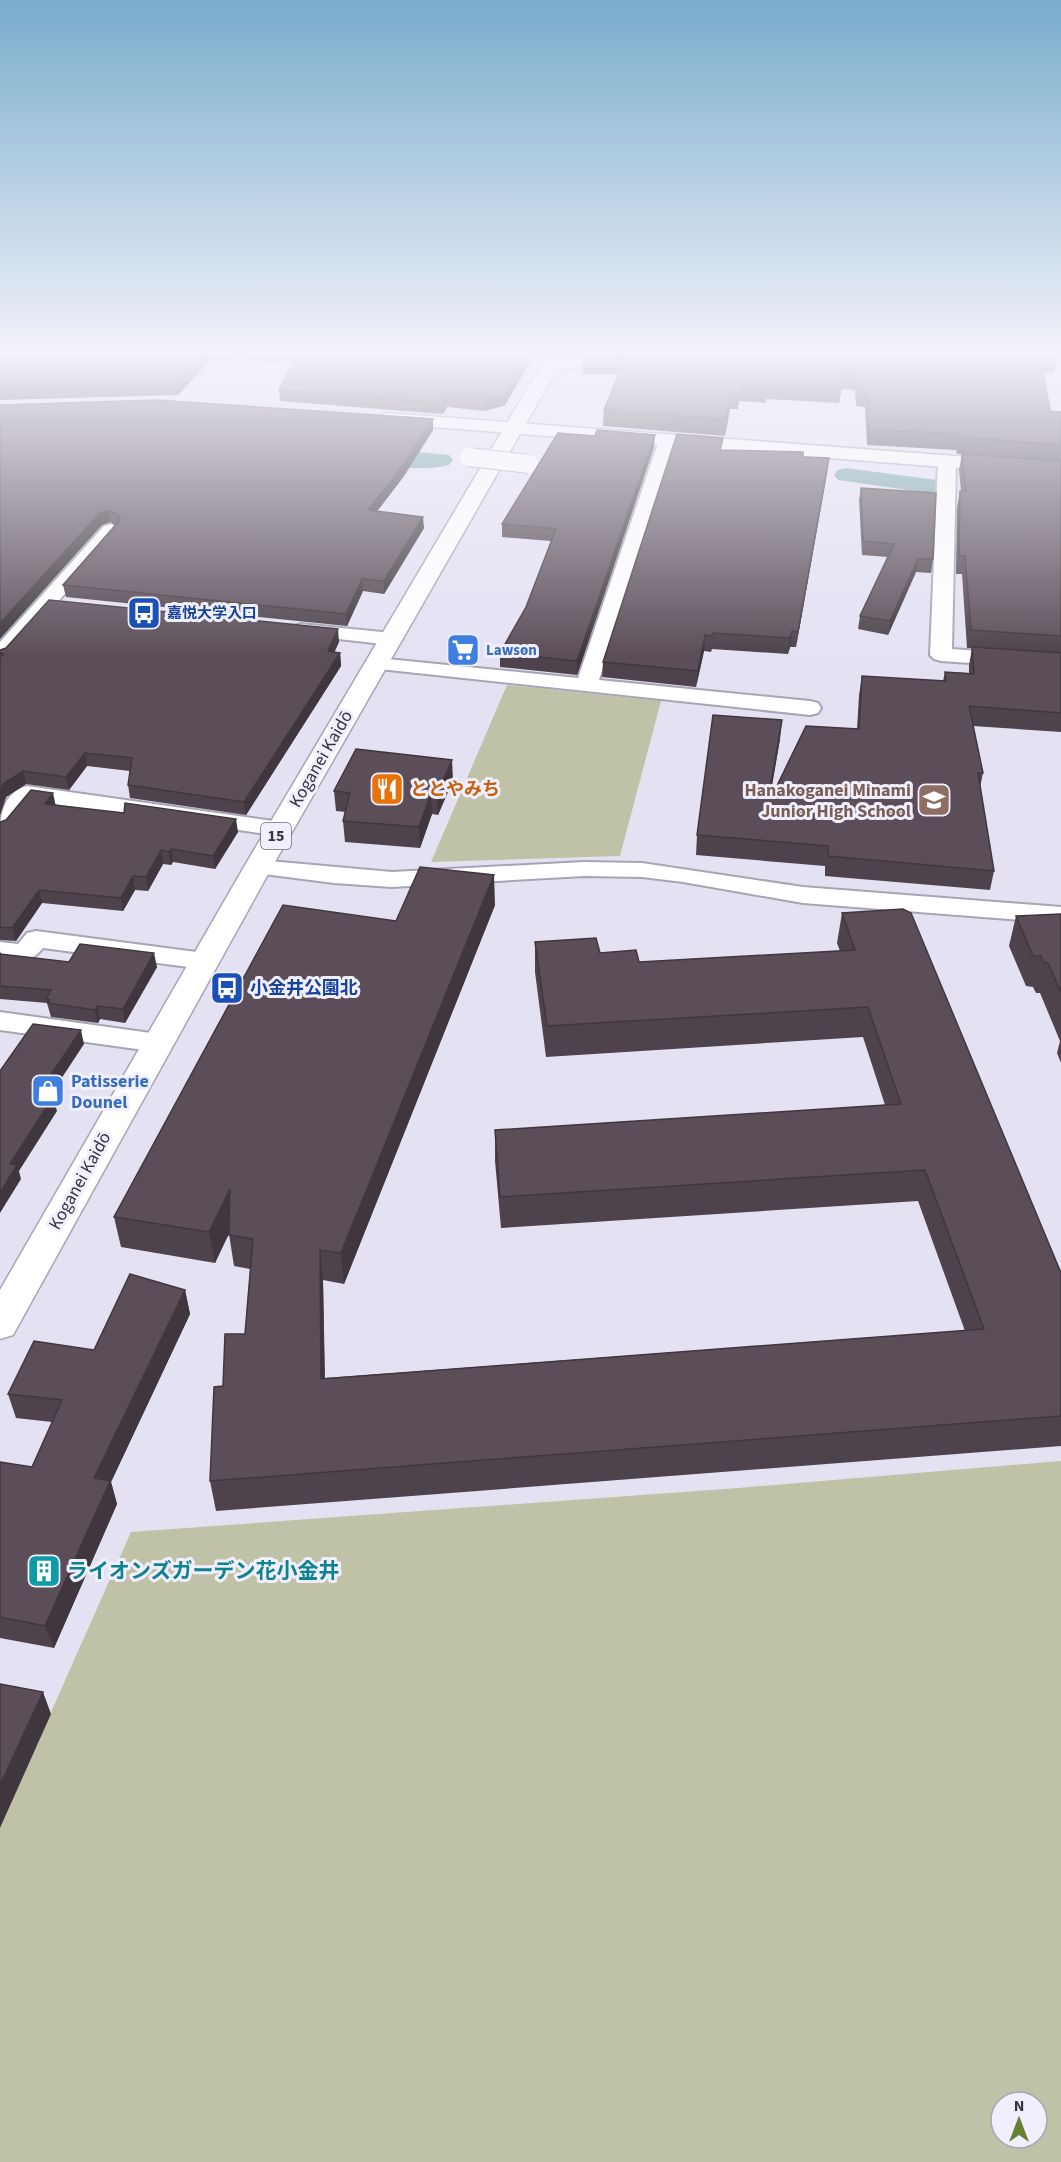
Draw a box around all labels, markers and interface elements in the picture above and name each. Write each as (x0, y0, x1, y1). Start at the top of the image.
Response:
bus stop icon: 嘉悦大学入口 (126, 595, 162, 631)
place label: 嘉悦大学入口 (167, 603, 257, 624)
supermarket icon: Lawson (445, 632, 481, 668)
place label: Lawson (486, 640, 537, 661)
street label: Koganei Kaidō (283, 706, 359, 812)
restaurant icon: ととやみち (369, 771, 405, 807)
place label: ととやみち (410, 777, 500, 802)
place label: Hanakoganei Minami Junior High School (744, 778, 911, 824)
school or university icon: Hanakoganei Minami Junior High School (916, 782, 952, 818)
road number: 15 (261, 823, 291, 849)
bus stop icon: 小金井公園北 (209, 970, 245, 1006)
place label: 小金井公園北 (250, 976, 358, 1001)
place label: Patisserie Dounel (71, 1069, 149, 1115)
shop icon: Patisserie Dounel (30, 1073, 66, 1109)
street label: Koganei Kaidō (43, 1128, 117, 1234)
building icon: ライオンズガーデン花小金井 (26, 1553, 62, 1589)
place label: ライオンズガーデン花小金井 (67, 1556, 340, 1586)
north arrow (989, 2090, 1049, 2150)
text: N (1014, 2095, 1024, 2117)

